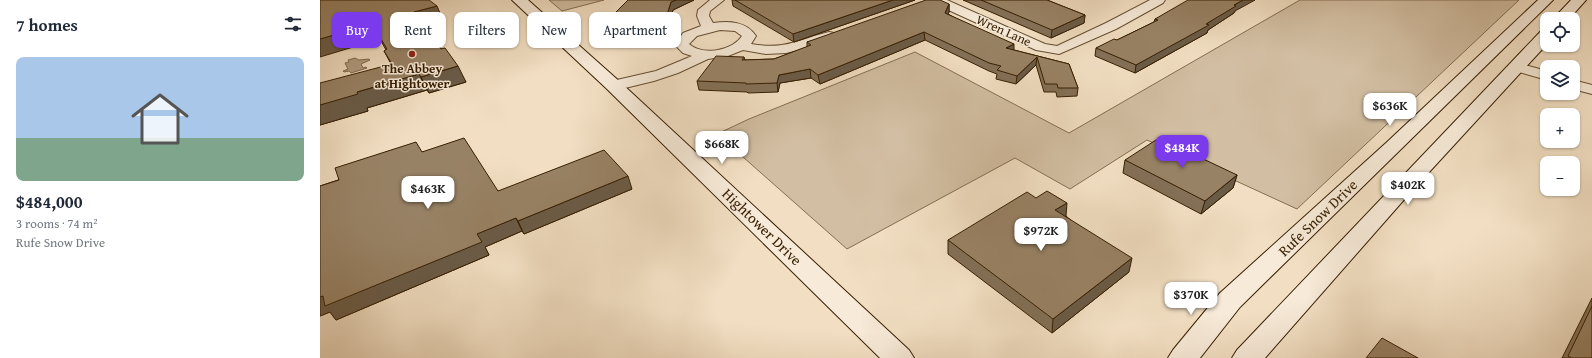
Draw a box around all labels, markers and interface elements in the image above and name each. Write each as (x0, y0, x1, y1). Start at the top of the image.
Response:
street label: Wren Lane (973, 10, 1034, 51)
text: 7 homes (16, 12, 78, 37)
chip: Buy (332, 12, 382, 48)
chip: Rent (390, 12, 446, 48)
chip: Filters (454, 12, 519, 48)
chip: New (527, 12, 581, 48)
chip: Apartment (589, 12, 681, 48)
map controls (1540, 12, 1580, 196)
button: locate (1540, 12, 1580, 52)
icon: filters (282, 13, 304, 35)
marker: The Abbey at Hightower (407, 49, 417, 59)
place label: The Abbey at Hightower (374, 59, 450, 93)
button: layers (1540, 60, 1580, 100)
icon: home (124, 83, 196, 155)
pin: $636K (1362, 93, 1418, 127)
text: $636K (1372, 96, 1408, 115)
button: + (1540, 108, 1580, 148)
pin: $668K (694, 131, 750, 165)
text: $668K (704, 134, 740, 153)
pin: $484K (1154, 135, 1210, 169)
text: $484K (1164, 138, 1200, 157)
button: − (1540, 156, 1580, 196)
pin: $402K (1380, 172, 1436, 206)
street label: Rufe Snow Drive (1273, 174, 1362, 261)
text: $402K (1390, 175, 1426, 194)
pin: $463K (400, 176, 456, 210)
text: $463K (410, 179, 446, 198)
street label: Hightower Drive (718, 183, 807, 270)
text: $484,000 (16, 189, 82, 214)
text: 3 rooms · 74 m² (16, 214, 98, 233)
pin: $972K (1013, 218, 1069, 252)
text: $972K (1023, 221, 1059, 240)
text: Rufe Snow Drive (16, 233, 105, 252)
pin: $370K (1163, 282, 1219, 316)
text: $370K (1173, 285, 1209, 304)

